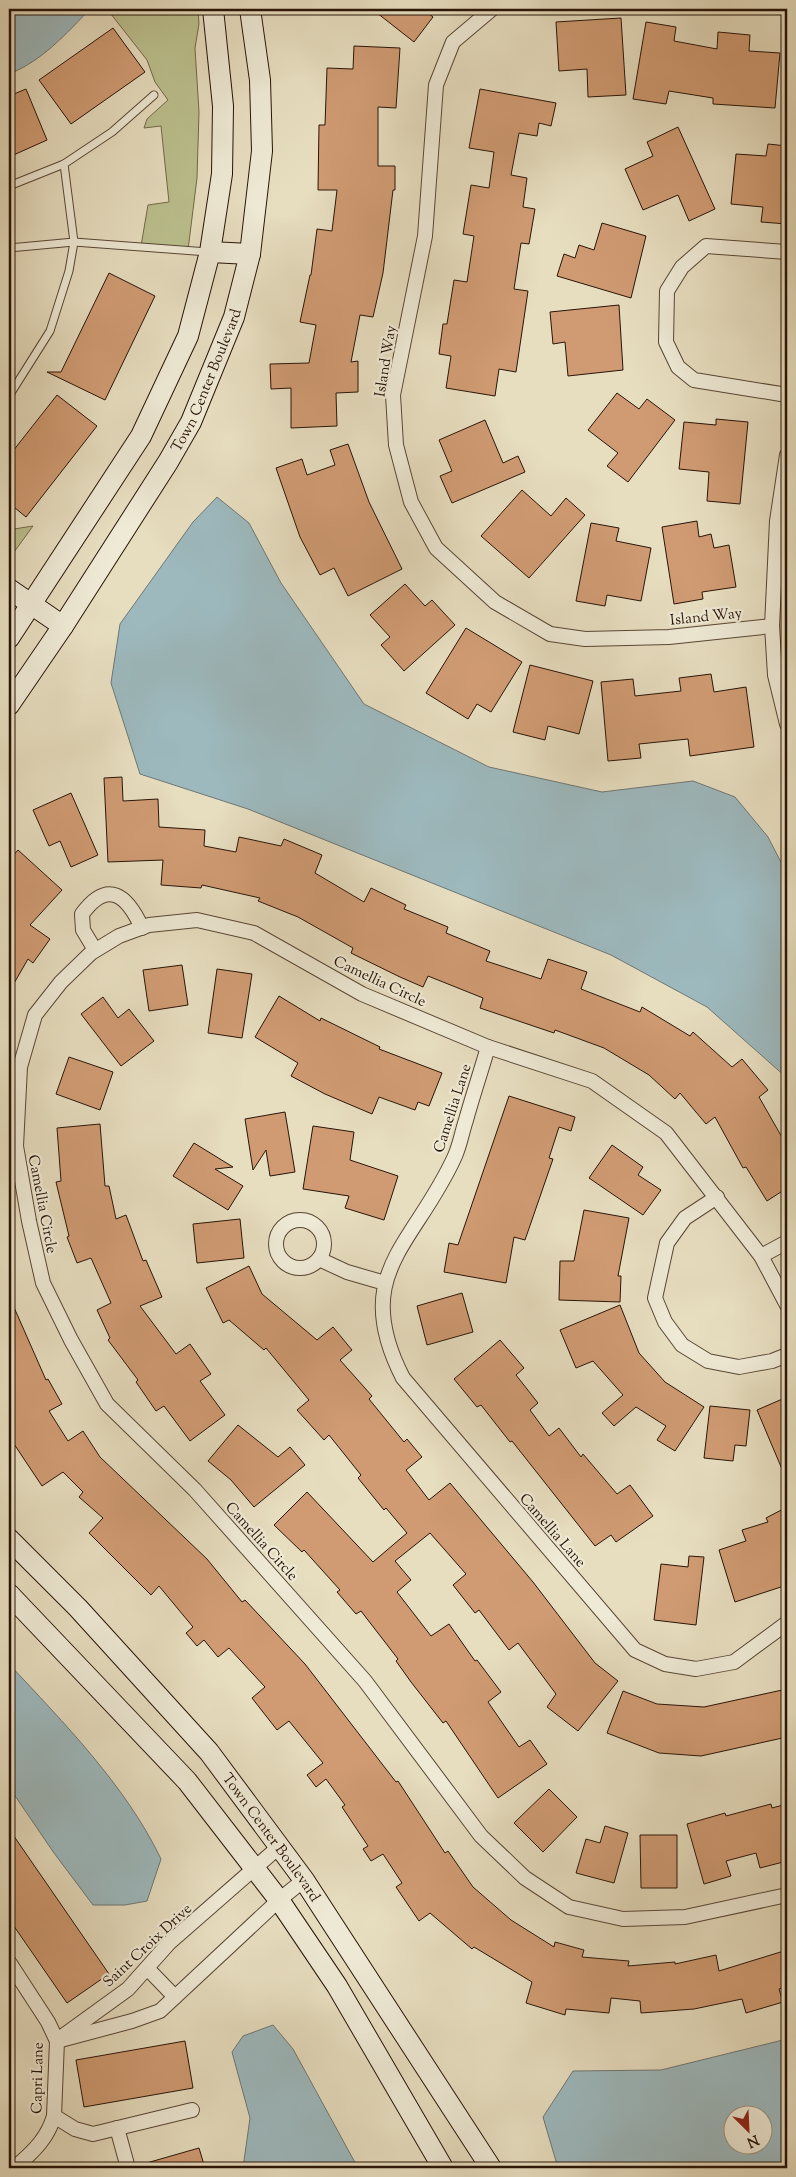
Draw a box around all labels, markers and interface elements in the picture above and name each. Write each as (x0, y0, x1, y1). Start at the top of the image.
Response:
street label: Town Center Boulevard (167, 306, 248, 456)
street label: Island Way (370, 323, 403, 399)
street label: Island Way (669, 603, 744, 632)
street label: Camellia Circle (330, 952, 429, 1013)
street label: Camellia Lane (429, 1061, 478, 1156)
street label: Camellia Circle (22, 1153, 61, 1255)
street label: Camellia Lane (514, 1489, 590, 1573)
street label: Camellia Circle (220, 1498, 302, 1586)
street label: Town Center Boulevard (216, 1770, 325, 1907)
street label: Saint Croix Drive (99, 1899, 197, 1993)
street label: Capri Lane (27, 2042, 50, 2114)
north arrow (724, 2104, 774, 2154)
text: N (743, 2129, 762, 2151)

